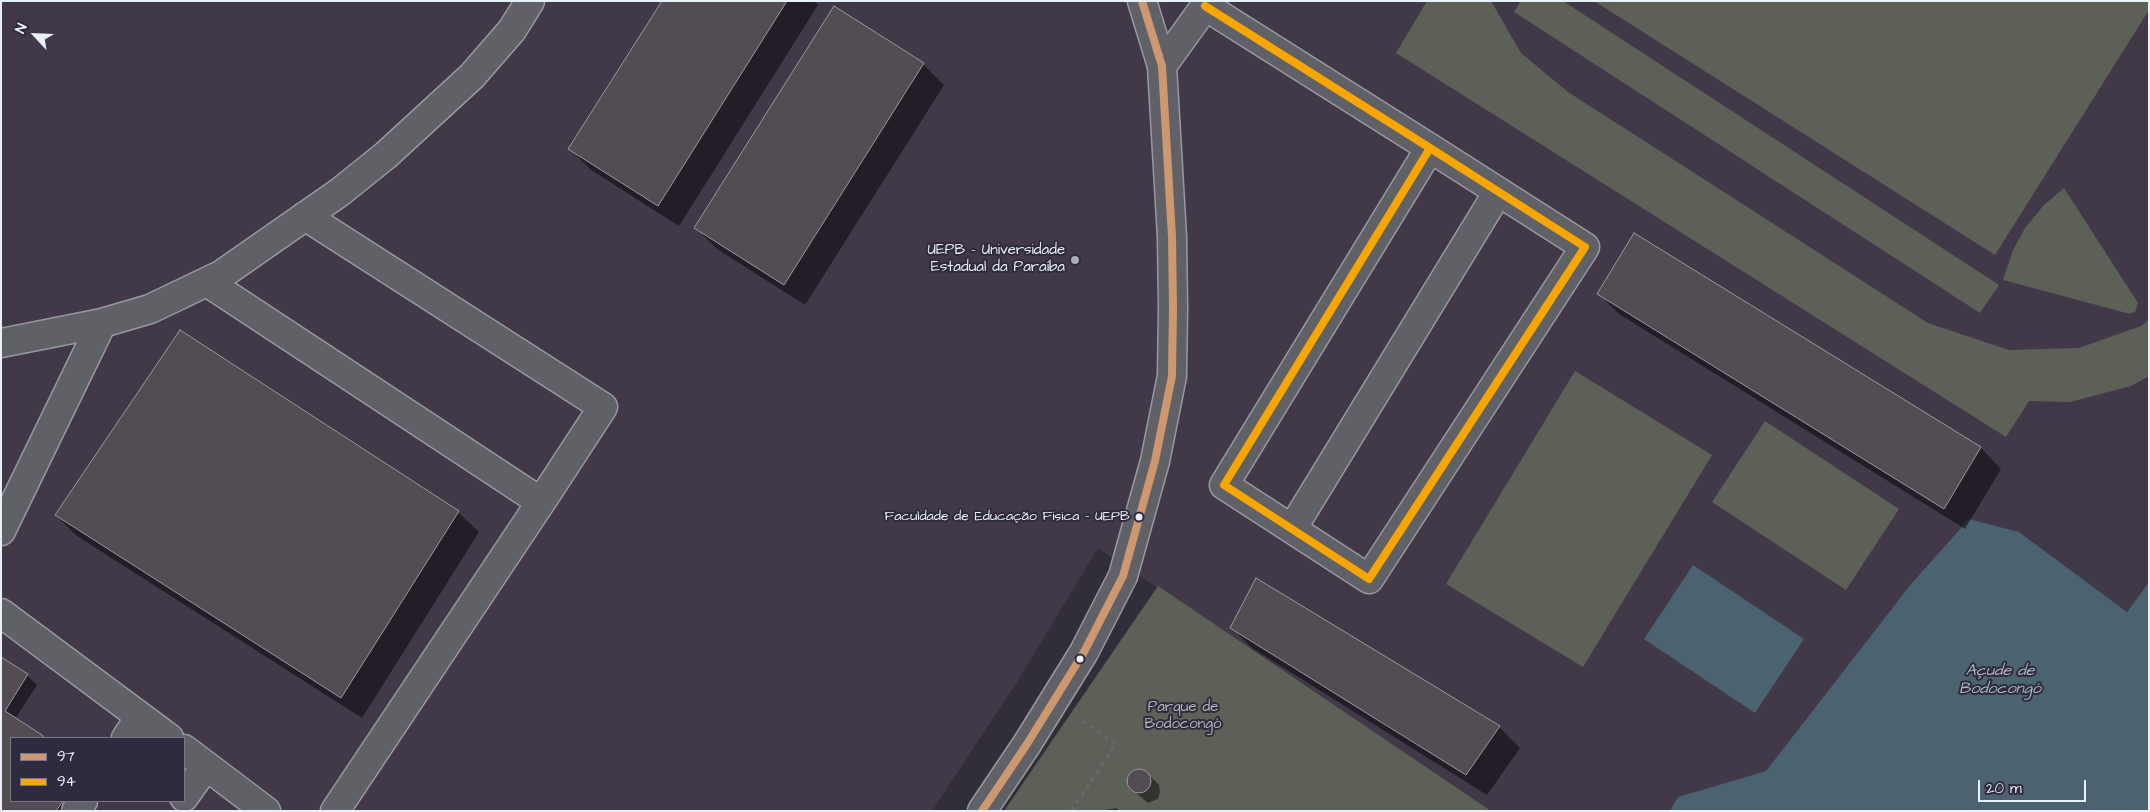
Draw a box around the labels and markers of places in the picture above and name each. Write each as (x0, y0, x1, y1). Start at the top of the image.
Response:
place label: UEPB - Universidade Estadual da Paraíba (928, 242, 1065, 277)
marker: UEPB - Universidade Estadual da Paraíba (1069, 254, 1081, 266)
place label: Faculdade de Educação Física - UEPB (884, 509, 1130, 525)
marker: Faculdade de Educação Física - UEPB (1134, 512, 1144, 522)
unlabelled marker (1075, 654, 1085, 664)

